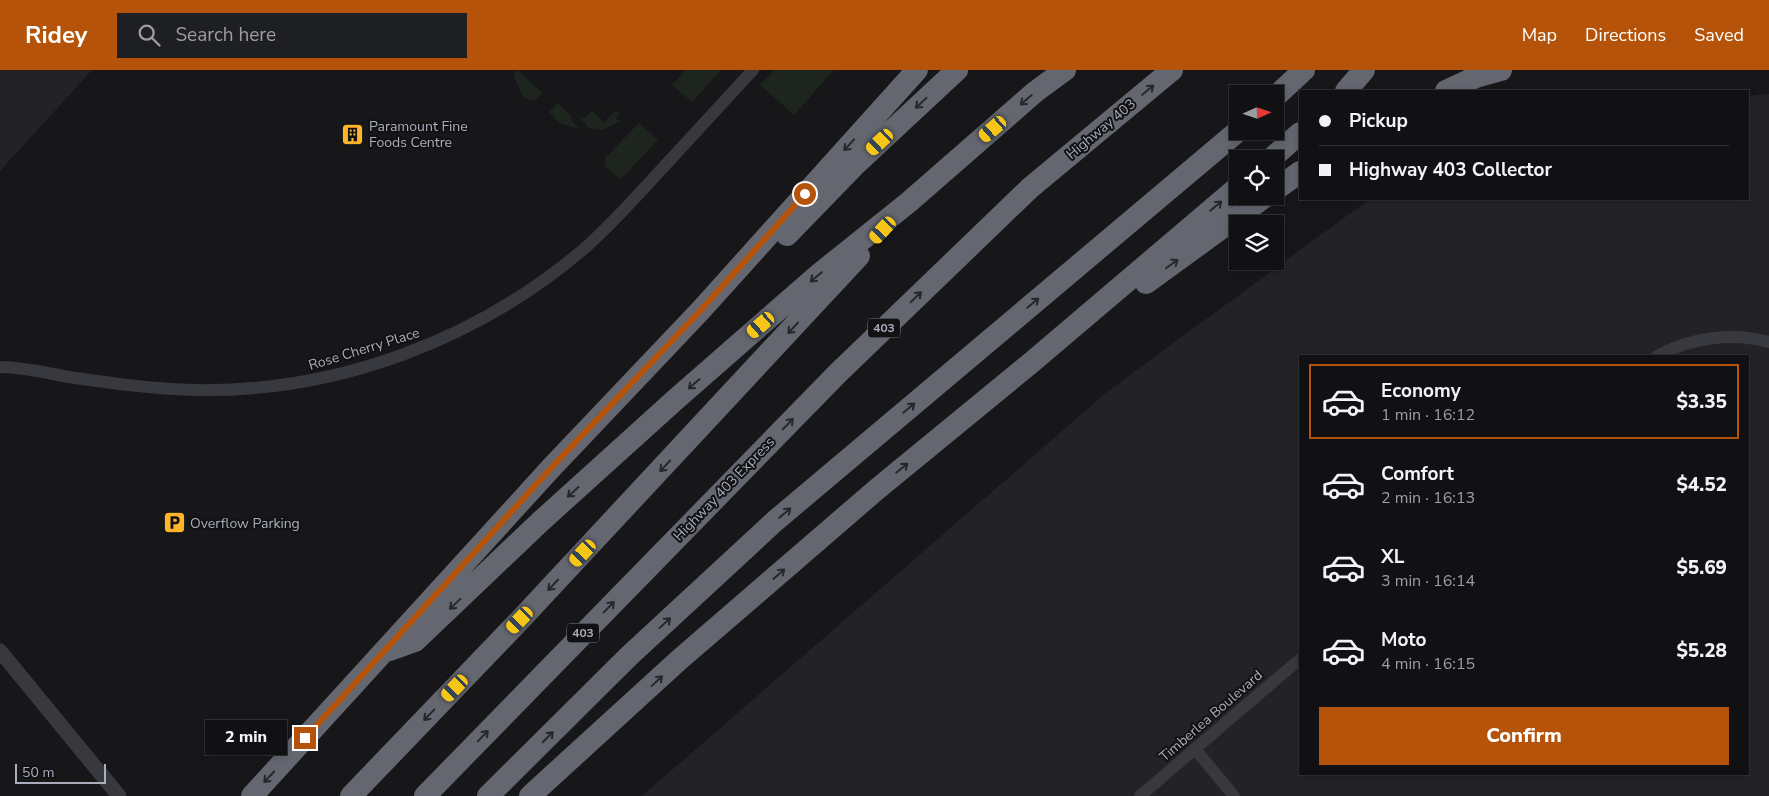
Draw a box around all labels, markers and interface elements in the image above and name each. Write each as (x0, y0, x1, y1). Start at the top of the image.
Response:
search box (117, 13, 467, 58)
text: Ridey (25, 19, 87, 51)
icon: search (135, 21, 163, 49)
text: Search here (175, 22, 276, 48)
text: Map (1522, 23, 1557, 47)
text: Directions (1585, 23, 1666, 47)
text: Saved (1694, 23, 1744, 47)
one-way arrow (1141, 85, 1154, 96)
north arrow (1229, 85, 1284, 140)
map controls (1229, 85, 1284, 270)
one-way arrow (1020, 94, 1033, 105)
street label: Highway 403 (1062, 94, 1140, 164)
one-way arrow (915, 97, 928, 109)
text: Pickup (1349, 108, 1408, 134)
car (976, 113, 1009, 145)
place label: Paramount Fine Foods Centre (369, 117, 468, 152)
building icon: Paramount Fine Foods Centre (341, 122, 365, 146)
car (863, 126, 896, 158)
one-way arrow (843, 138, 854, 151)
button: locate (1229, 150, 1284, 205)
text: Highway 403 Collector (1349, 157, 1552, 183)
route start (794, 183, 816, 205)
one-way arrow (1209, 200, 1222, 211)
car (867, 214, 898, 246)
button: layers (1229, 215, 1284, 270)
one-way arrow (1165, 259, 1179, 269)
one-way arrow (810, 271, 823, 282)
one-way arrow (910, 291, 923, 303)
one-way arrow (1026, 298, 1039, 309)
car (744, 309, 777, 341)
road number: 403 (868, 318, 900, 338)
one-way arrow (787, 322, 799, 335)
street label: Rose Cherry Place (306, 323, 422, 375)
one-way arrow (687, 378, 700, 390)
text: Economy (1381, 378, 1461, 404)
icon: car (1321, 379, 1366, 424)
text: $3.35 (1676, 389, 1727, 415)
one-way arrow (902, 403, 915, 414)
text: 1 min · 16:12 (1381, 404, 1475, 426)
one-way arrow (782, 417, 794, 430)
street label: Highway 403 Express (669, 433, 779, 545)
one-way arrow (659, 460, 671, 473)
text: Comfort (1381, 461, 1454, 487)
icon: car (1321, 462, 1366, 507)
one-way arrow (895, 463, 908, 474)
text: $4.52 (1676, 472, 1727, 498)
one-way arrow (566, 487, 579, 498)
text: 2 min · 16:13 (1381, 487, 1475, 509)
one-way arrow (778, 507, 791, 519)
parking icon: Overflow Parking (162, 511, 186, 535)
place label: Overflow Parking (190, 514, 300, 533)
car (567, 537, 598, 569)
text: XL (1381, 544, 1404, 570)
icon: car (1321, 545, 1366, 590)
text: $5.69 (1676, 555, 1727, 581)
one-way arrow (772, 568, 785, 580)
text: 3 min · 16:14 (1381, 570, 1475, 592)
one-way arrow (547, 578, 559, 591)
one-way arrow (449, 598, 462, 610)
one-way arrow (603, 600, 615, 613)
car (504, 604, 535, 636)
one-way arrow (659, 617, 672, 629)
road number: 403 (567, 624, 599, 642)
text: Moto (1381, 627, 1427, 653)
icon: car (1321, 628, 1366, 673)
text: $5.28 (1676, 638, 1727, 664)
text: 4 min · 16:15 (1381, 653, 1475, 675)
street label: Timberlea Boulevard (1155, 666, 1267, 766)
car (439, 672, 470, 704)
one-way arrow (650, 675, 663, 687)
button: Confirm (1319, 707, 1729, 765)
one-way arrow (423, 709, 435, 721)
callout: 2 min (205, 720, 288, 756)
text: 2 min (225, 726, 267, 748)
route end (294, 727, 316, 749)
one-way arrow (477, 729, 489, 742)
one-way arrow (542, 731, 554, 743)
scale bar (15, 761, 106, 784)
text: 50 m (22, 763, 54, 782)
one-way arrow (263, 771, 275, 784)

